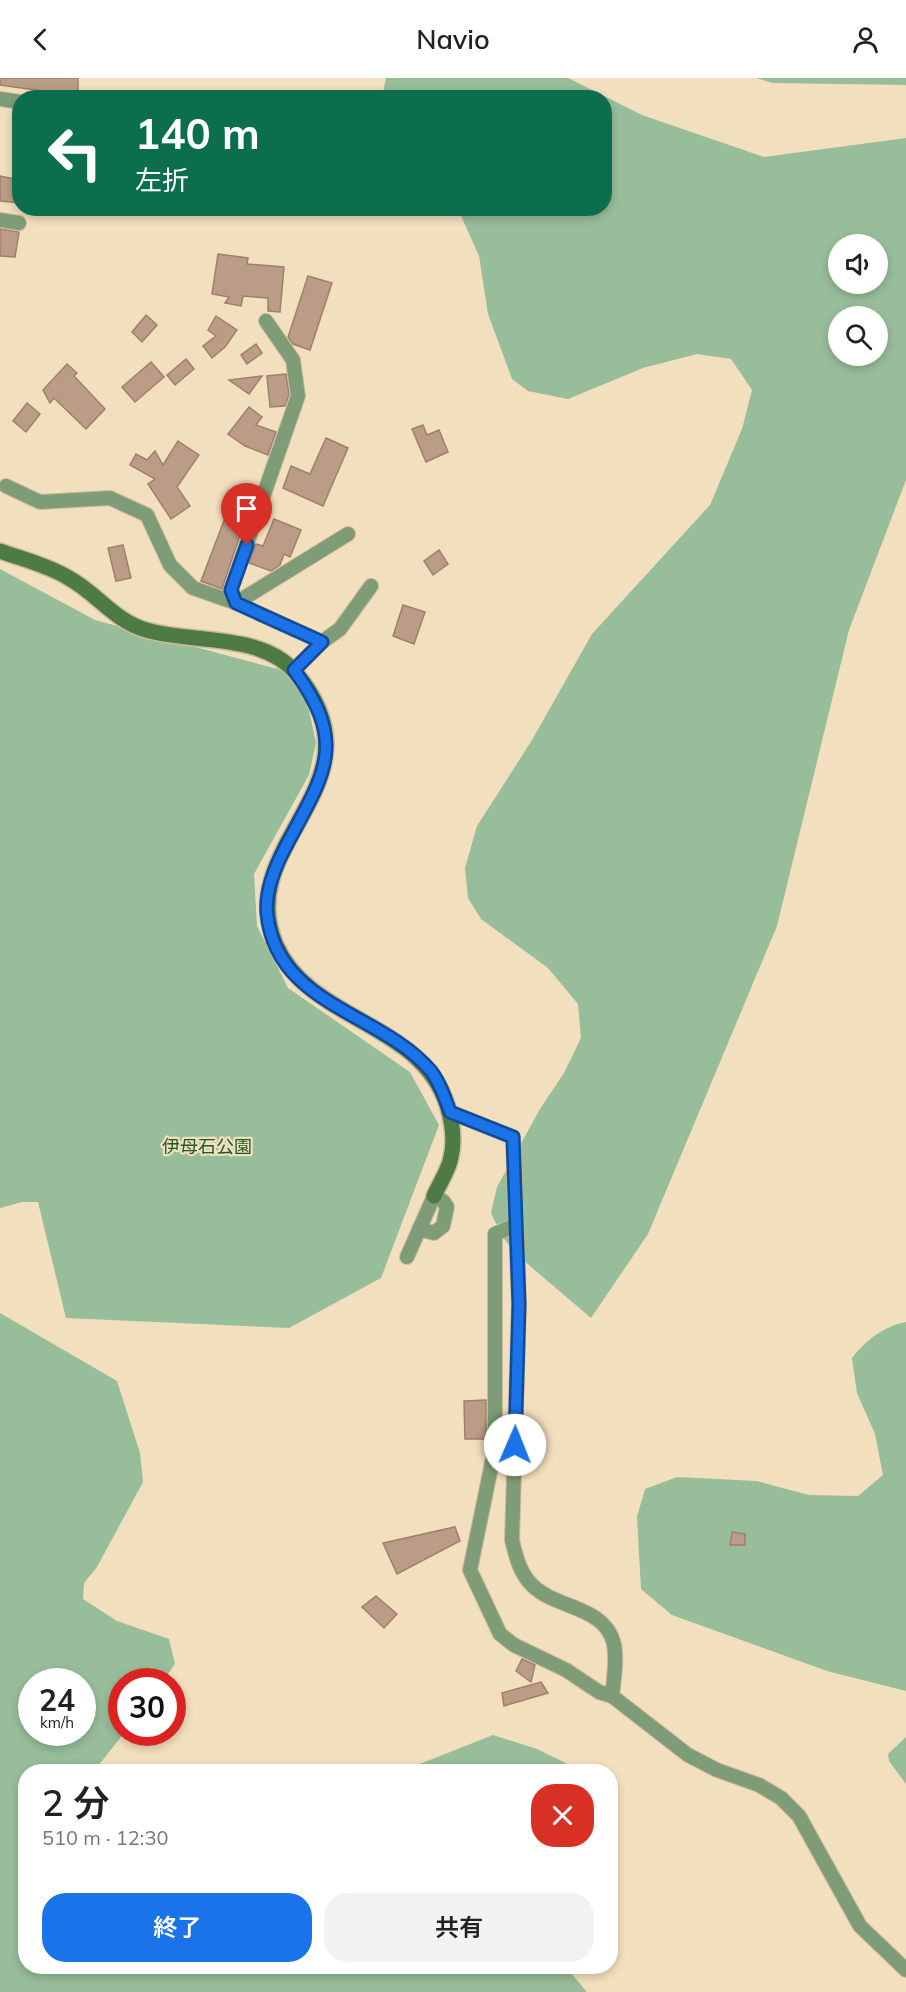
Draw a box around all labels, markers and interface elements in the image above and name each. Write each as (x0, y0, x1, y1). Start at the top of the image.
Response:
text: Navio (416, 22, 490, 56)
icon: back (24, 23, 57, 56)
icon: person (849, 23, 882, 56)
text: 140 m (135, 107, 260, 160)
icon: left (36, 114, 114, 192)
text: 左折 (135, 163, 189, 197)
map controls (828, 234, 888, 366)
button: sound (828, 234, 888, 294)
button: search (828, 306, 888, 366)
pin (221, 483, 272, 545)
icon: arrive (230, 492, 263, 525)
park label: 伊母石公園 (162, 1135, 252, 1158)
position arrow (483, 1413, 547, 1477)
speed limit sign: 30 (108, 1668, 186, 1746)
text: 24 (39, 1681, 75, 1719)
text: km/h (40, 1713, 74, 1732)
text: 2 分 (42, 1780, 109, 1825)
button: close (531, 1784, 594, 1847)
text: 510 m · 12:30 (42, 1825, 168, 1850)
button: 終了 (42, 1893, 312, 1962)
button: 共有 (324, 1893, 594, 1962)

